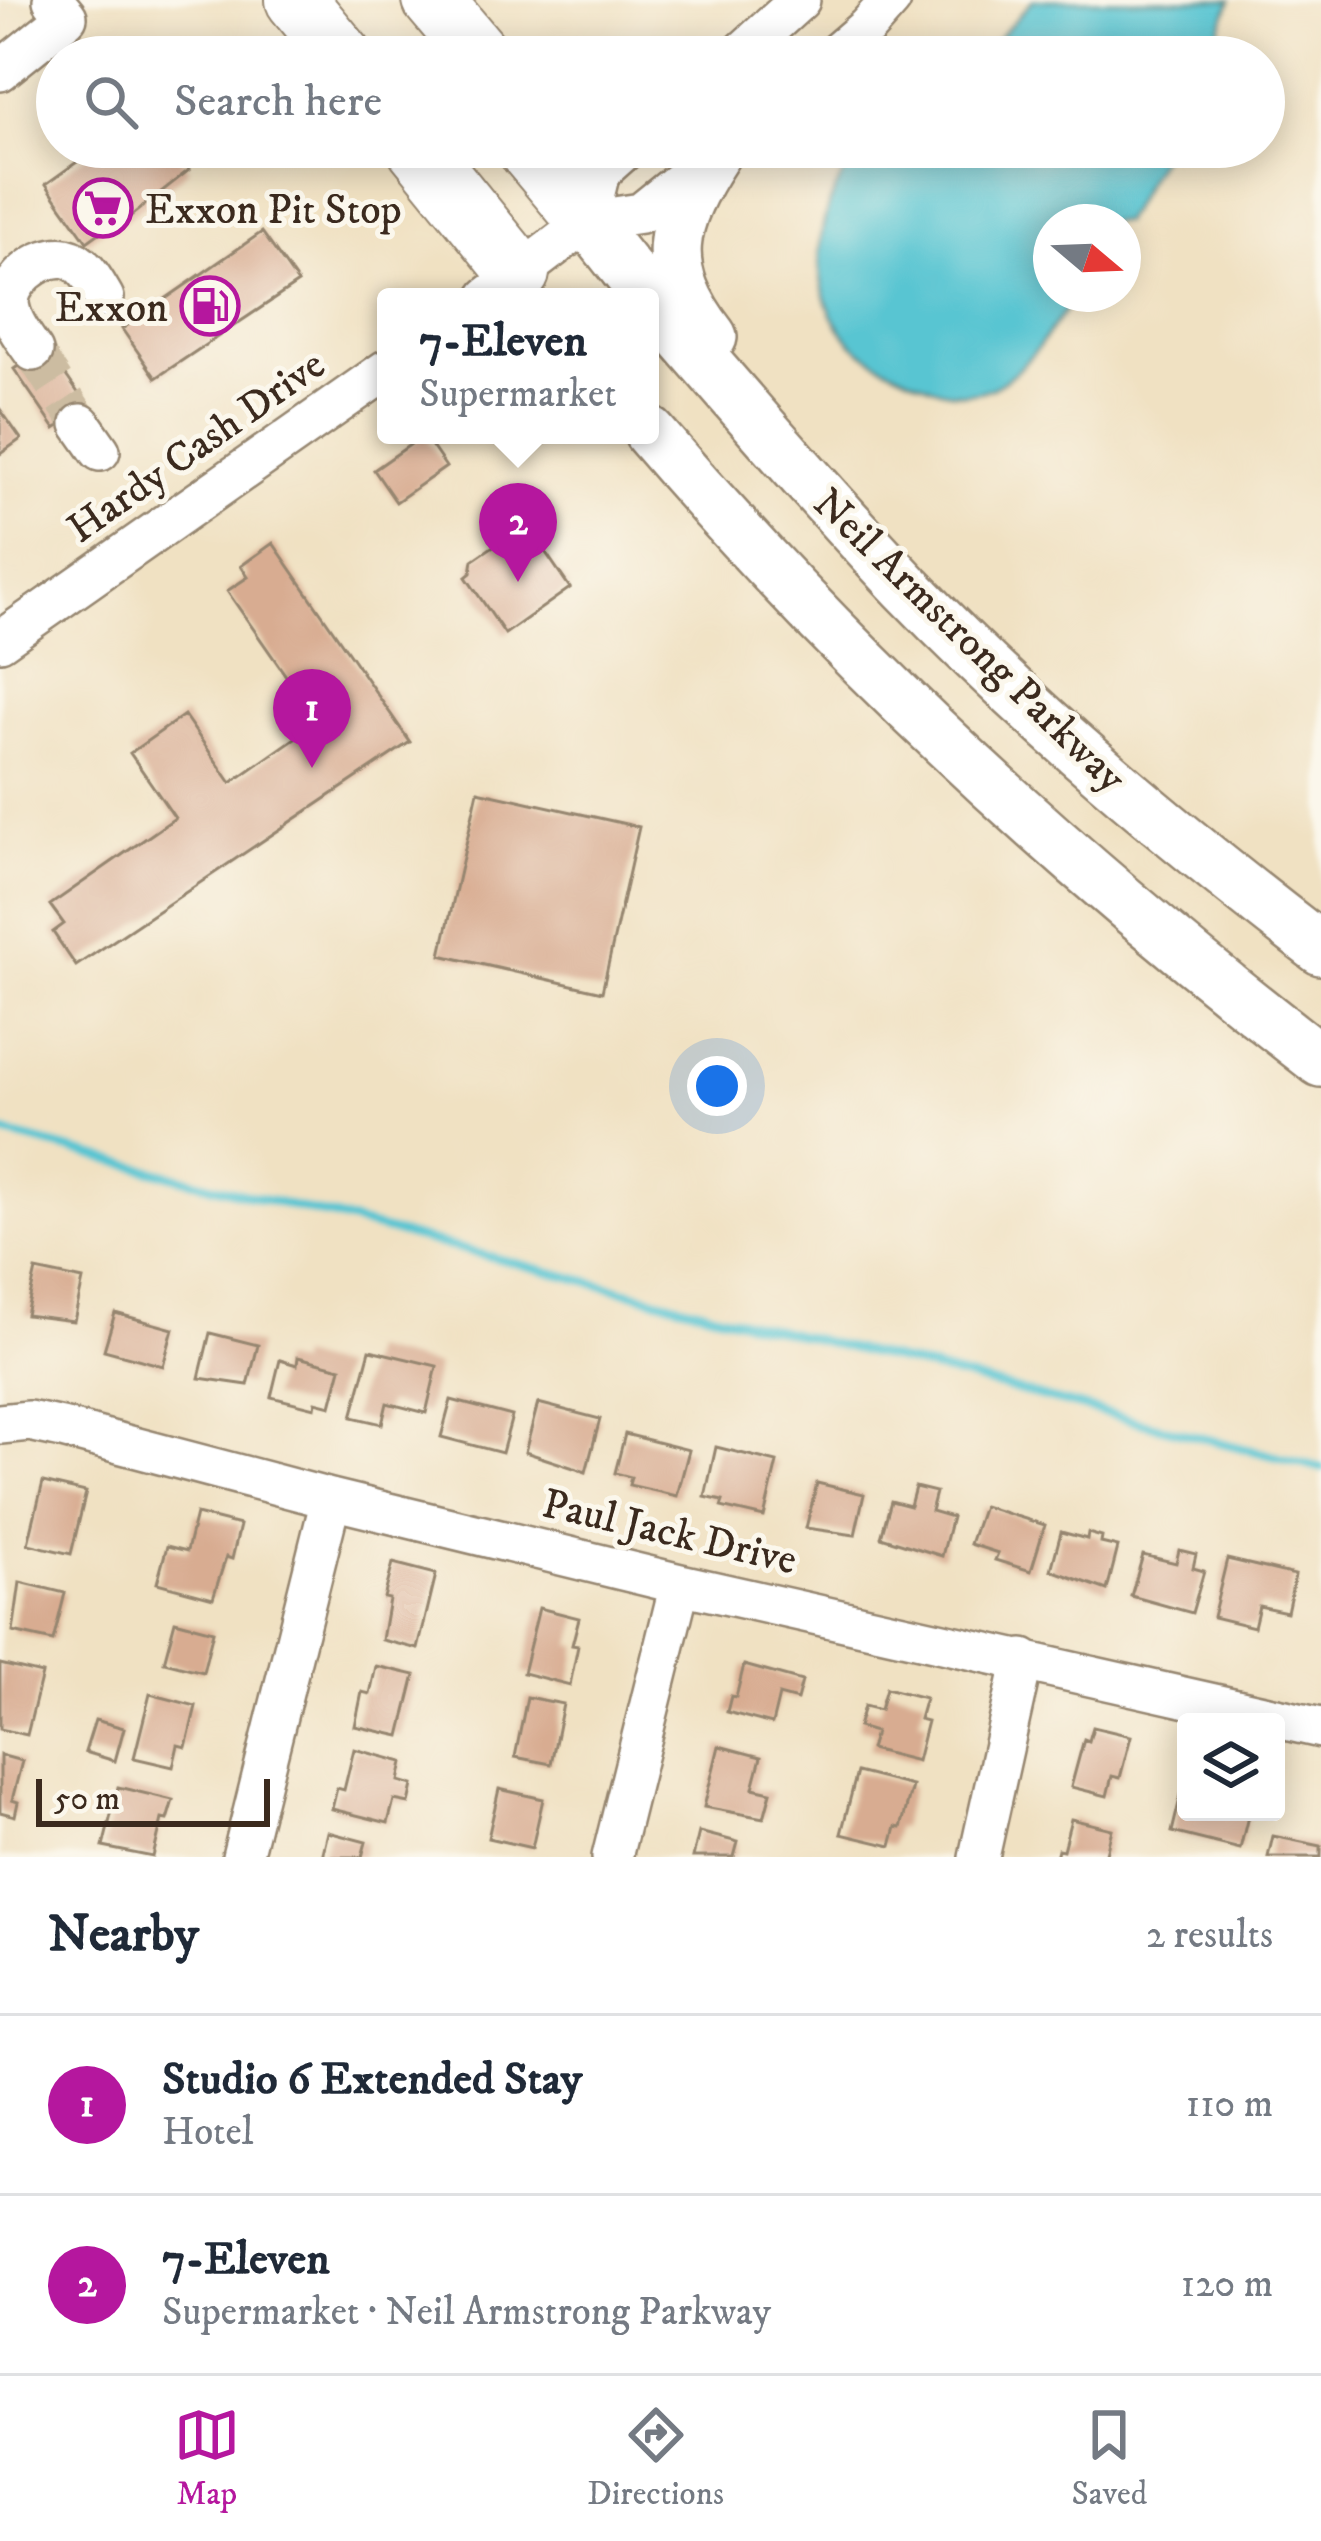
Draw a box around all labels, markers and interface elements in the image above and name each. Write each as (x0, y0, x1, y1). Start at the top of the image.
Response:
search box (36, 36, 1285, 168)
icon: search (78, 69, 144, 135)
text: Search here (174, 74, 382, 130)
supermarket icon: Exxon Pit Stop (72, 177, 134, 239)
place label: Exxon Pit Stop (145, 185, 402, 237)
north arrow (1033, 204, 1141, 312)
fuel station icon: Exxon (179, 275, 241, 337)
place label: Exxon (55, 283, 168, 335)
popup (377, 288, 659, 444)
text: 7-Eleven (419, 314, 587, 370)
street label: Hardy Cash Drive (58, 339, 336, 556)
text: Supermarket (419, 370, 617, 419)
street label: Neil Armstrong Parkway (802, 478, 1137, 805)
pin: 2 (479, 483, 557, 582)
pin: 1 (273, 669, 351, 768)
your location (687, 1056, 747, 1116)
street label: Paul Jack Drive (537, 1478, 801, 1587)
map controls (1177, 1713, 1285, 1821)
button: layers (1177, 1713, 1285, 1821)
scale bar (36, 1773, 270, 1826)
text: 50 m (54, 1779, 120, 1820)
text: Nearby (48, 1903, 199, 1967)
text: 2 results (1146, 1911, 1273, 1960)
text: Studio 6 Extended Stay (162, 2052, 582, 2108)
text: 1 (80, 2080, 94, 2129)
text: 110 m (1186, 2080, 1273, 2129)
text: Hotel (162, 2108, 253, 2157)
text: 7-Eleven (162, 2232, 330, 2288)
text: 2 (77, 2260, 97, 2309)
text: 120 m (1181, 2260, 1273, 2309)
text: Supermarket · Neil Armstrong Parkway (162, 2288, 771, 2337)
tab: Map (174, 2402, 240, 2515)
tab: Directions (587, 2402, 724, 2515)
tab: Saved (1071, 2402, 1147, 2515)

